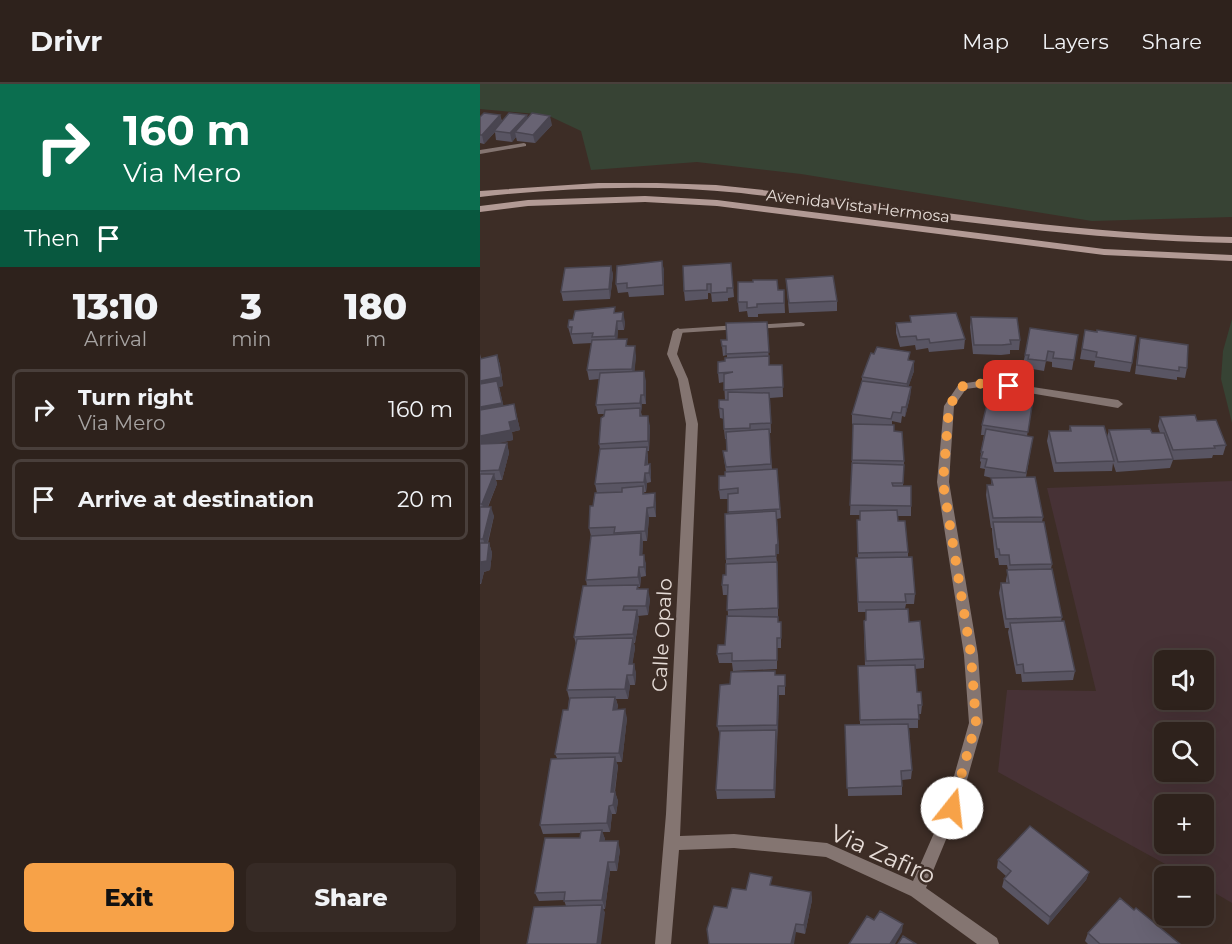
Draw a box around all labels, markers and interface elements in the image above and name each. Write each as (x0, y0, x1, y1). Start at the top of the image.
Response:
text: Drivr (30, 24, 102, 58)
text: Map (962, 29, 1009, 54)
text: Layers (1042, 29, 1109, 54)
text: Share (1142, 29, 1202, 54)
text: 160 m (123, 104, 251, 156)
icon: right (24, 108, 102, 186)
text: Via Mero (123, 156, 241, 189)
street label: Avenida Vista Hermosa (765, 185, 951, 227)
icon: arrive (92, 222, 125, 255)
text: Then (24, 225, 80, 252)
text: 13:10 (73, 284, 158, 328)
text: 3 (240, 284, 262, 328)
text: 180 (344, 284, 407, 328)
text: Arrival (84, 327, 147, 351)
text: min (231, 327, 271, 351)
text: m (365, 327, 386, 351)
pin (983, 360, 1034, 411)
icon: arrive (992, 369, 1025, 402)
text: Turn right (78, 384, 193, 411)
icon: right (27, 393, 60, 426)
text: 160 m (388, 396, 453, 423)
text: Via Mero (78, 411, 166, 435)
icon: arrive (27, 483, 60, 516)
text: Arrive at destination (78, 486, 314, 513)
text: 20 m (397, 486, 453, 513)
street label: Calle Opalo (647, 577, 677, 693)
map controls (1154, 650, 1214, 926)
button: sound (1154, 650, 1214, 710)
button: search (1154, 722, 1214, 782)
position arrow (920, 776, 984, 840)
button: + (1154, 794, 1214, 854)
street label: Via Zafiro (826, 818, 940, 890)
button: Exit (24, 863, 234, 932)
button: Share (246, 863, 456, 932)
button: − (1154, 866, 1214, 926)

